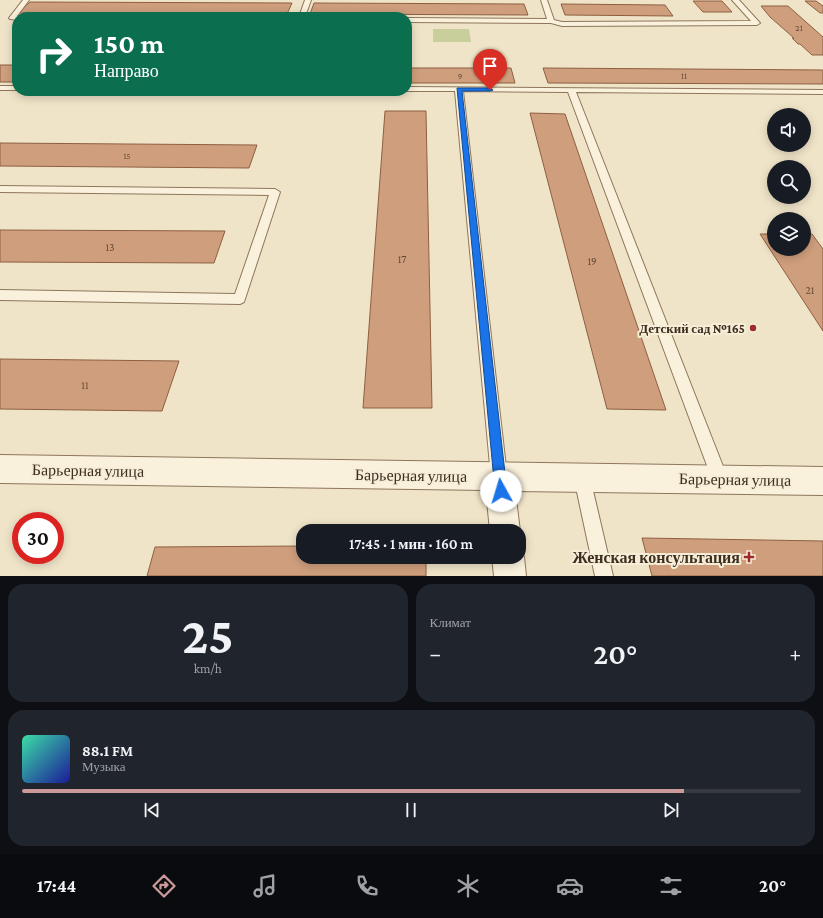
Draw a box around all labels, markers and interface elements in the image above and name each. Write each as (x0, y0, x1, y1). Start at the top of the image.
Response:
house number: 21 (795, 23, 803, 33)
icon: right (28, 28, 80, 80)
text: 150 m (94, 28, 164, 59)
pin (473, 49, 507, 90)
icon: arrive (479, 55, 501, 77)
text: Направо (94, 61, 159, 81)
house number: 9 (458, 71, 463, 81)
house number: 11 (681, 71, 687, 81)
map controls (767, 108, 811, 256)
button: sound (767, 108, 811, 152)
house number: 15 (123, 151, 131, 161)
button: search (767, 160, 811, 204)
button: layers (767, 212, 811, 256)
house number: 13 (106, 241, 114, 253)
house number: 17 (398, 253, 406, 265)
house number: 19 (587, 255, 597, 267)
house number: 21 (806, 284, 815, 296)
place label: Детский сад №165 (639, 321, 745, 336)
marker: Детский сад №165 (748, 323, 758, 333)
house number: 11 (81, 379, 89, 391)
street label: Барьерная улица (32, 461, 144, 481)
street label: Барьерная улица (355, 466, 467, 486)
position arrow (480, 470, 522, 512)
street label: Барьерная улица (679, 470, 791, 490)
speed limit sign: 30 (12, 512, 64, 564)
text: 17:45 · 1 мин · 160 m (349, 536, 473, 552)
place label: Женская консультация (572, 549, 740, 567)
marker: Женская консультация (743, 551, 755, 563)
text: 25 (182, 606, 234, 664)
text: Климат (430, 615, 471, 630)
text: 20° (593, 637, 637, 670)
text: − (430, 641, 441, 666)
text: + (789, 641, 801, 666)
text: km/h (194, 661, 222, 676)
text: 88.1 FM (82, 743, 133, 759)
text: Музыка (82, 759, 126, 774)
icon: previous (141, 799, 163, 821)
icon: pause (400, 799, 422, 821)
icon: next (660, 799, 682, 821)
icon: directions (150, 872, 178, 900)
icon: music (251, 872, 279, 900)
icon: phone (353, 872, 381, 900)
icon: climate (454, 872, 482, 900)
icon: car (556, 872, 584, 900)
icon: filters (657, 872, 685, 900)
text: 17:44 (37, 876, 76, 896)
text: 20° (759, 876, 786, 896)

